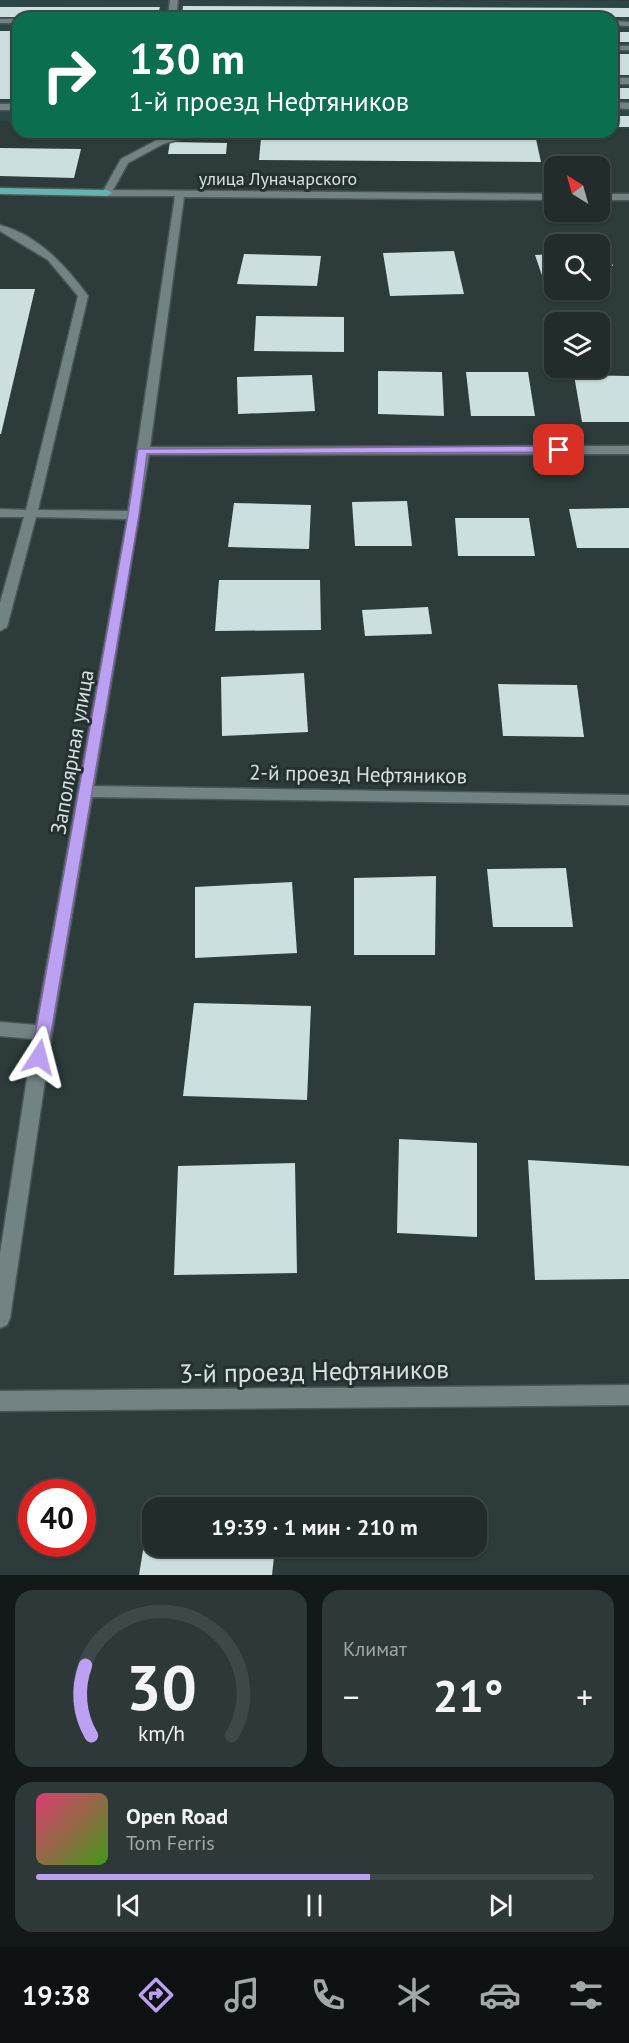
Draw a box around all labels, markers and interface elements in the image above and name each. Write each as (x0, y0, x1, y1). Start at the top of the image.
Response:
text: 130 m (129, 31, 245, 86)
icon: right (30, 36, 108, 114)
text: 1-й проезд Нефтяников (129, 84, 409, 118)
north arrow (544, 156, 610, 222)
map controls (544, 156, 610, 378)
street label: улица Луначарского (199, 167, 357, 190)
button: search (544, 234, 610, 300)
button: layers (544, 312, 610, 378)
pin (533, 424, 584, 475)
icon: arrive (542, 433, 575, 466)
street label: Заполярная улица (44, 668, 100, 836)
street label: 2-й проезд Нефтяников (249, 759, 467, 789)
position arrow (7, 1025, 71, 1089)
street label: 3-й проезд Нефтяников (179, 1352, 449, 1390)
speed limit sign: 40 (18, 1479, 96, 1557)
text: 19:39 · 1 мин · 210 m (211, 1513, 418, 1541)
text: Климат (343, 1636, 407, 1662)
text: 30 (126, 1646, 196, 1727)
text: 21° (433, 1666, 503, 1724)
text: − (343, 1675, 360, 1718)
text: + (576, 1675, 593, 1718)
text: km/h (137, 1719, 184, 1747)
text: Open Road (126, 1802, 228, 1830)
text: Tom Ferris (126, 1830, 215, 1856)
icon: previous (112, 1889, 145, 1922)
icon: pause (298, 1889, 331, 1922)
icon: next (484, 1889, 517, 1922)
icon: directions (135, 1974, 177, 2016)
icon: music (221, 1974, 263, 2016)
icon: phone (307, 1974, 349, 2016)
icon: climate (393, 1974, 435, 2016)
icon: car (479, 1974, 521, 2016)
icon: filters (565, 1974, 607, 2016)
text: 19:38 (22, 1978, 91, 2012)

